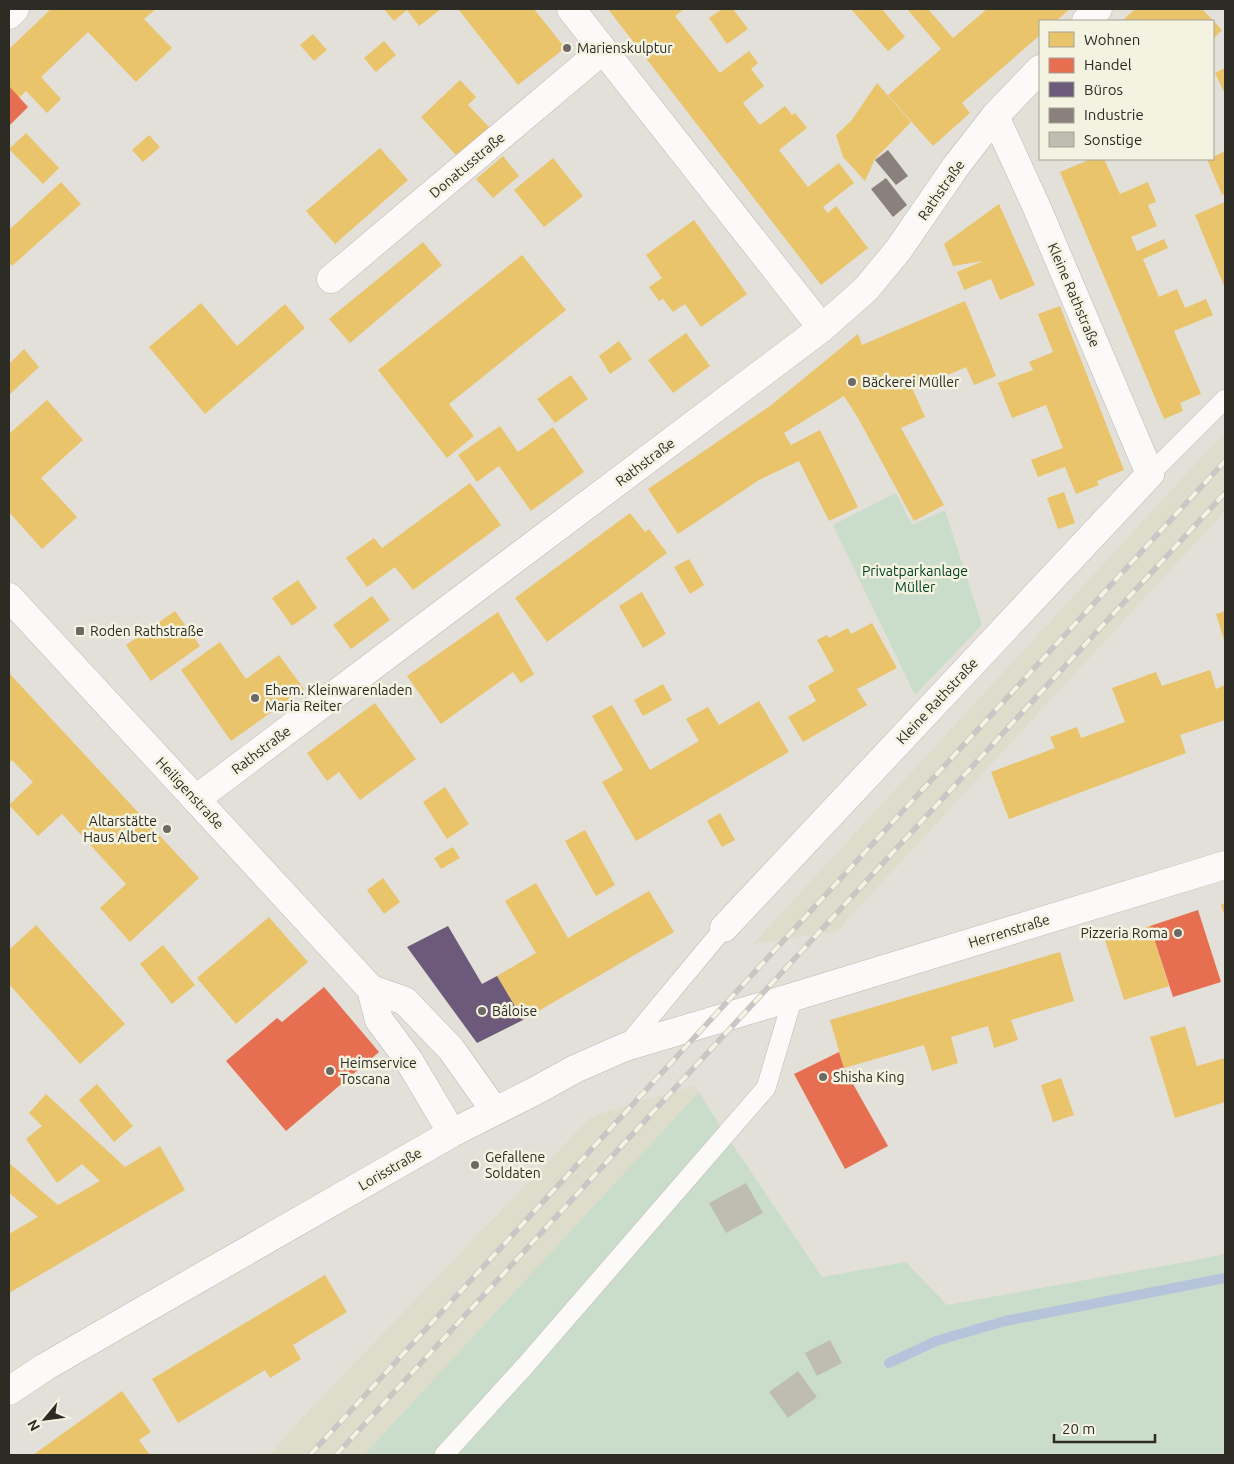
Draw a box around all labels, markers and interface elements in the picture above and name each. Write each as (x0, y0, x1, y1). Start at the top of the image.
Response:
legend (1039, 20, 1214, 160)
text: Wohnen (1084, 31, 1140, 48)
place label: Marienskulptur (577, 40, 673, 56)
marker: Marienskulptur (561, 42, 573, 54)
text: Handel (1084, 56, 1132, 73)
text: Büros (1084, 81, 1123, 98)
text: Industrie (1084, 106, 1144, 123)
street label: Donatusstraße (426, 129, 508, 201)
text: Sonstige (1084, 131, 1142, 148)
street label: Rathstraße (914, 157, 968, 223)
street label: Kleine Rathstraße (1045, 240, 1103, 350)
place label: Bäckerei Müller (862, 374, 960, 390)
marker: Bäckerei Müller (846, 376, 858, 388)
street label: Rathstraße (612, 435, 678, 489)
park label: Privatparkanlage Müller (862, 563, 968, 595)
place label: Roden Rathstraße (90, 623, 204, 639)
marker: Roden Rathstraße (74, 625, 86, 637)
street label: Kleine Rathstraße (893, 655, 981, 747)
place label: Ehem. Kleinwarenladen Maria Reiter (265, 682, 412, 714)
marker: Ehem. Kleinwarenladen Maria Reiter (249, 692, 261, 704)
street label: Rathstraße (228, 723, 294, 777)
street label: Heiligenstraße (153, 754, 227, 832)
place label: Altarstätte Haus Albert (83, 813, 157, 845)
marker: Altarstätte Haus Albert (161, 823, 173, 835)
street label: Herrenstraße (966, 911, 1052, 951)
place label: Pizzeria Roma (1080, 925, 1168, 941)
marker: Pizzeria Roma (1172, 927, 1184, 939)
place label: Bâloise (492, 1003, 537, 1019)
marker: Bâloise (476, 1005, 488, 1017)
place label: Heimservice Toscana (340, 1055, 417, 1087)
marker: Heimservice Toscana (324, 1065, 336, 1077)
place label: Shisha King (833, 1069, 904, 1085)
marker: Shisha King (817, 1071, 829, 1083)
street label: Lorisstraße (356, 1144, 424, 1194)
place label: Gefallene Soldaten (485, 1149, 545, 1181)
marker: Gefallene Soldaten (469, 1159, 481, 1171)
north arrow (20, 1394, 70, 1444)
scale bar (1054, 1412, 1155, 1444)
text: N (24, 1417, 43, 1434)
text: 20 m (1062, 1420, 1095, 1437)

